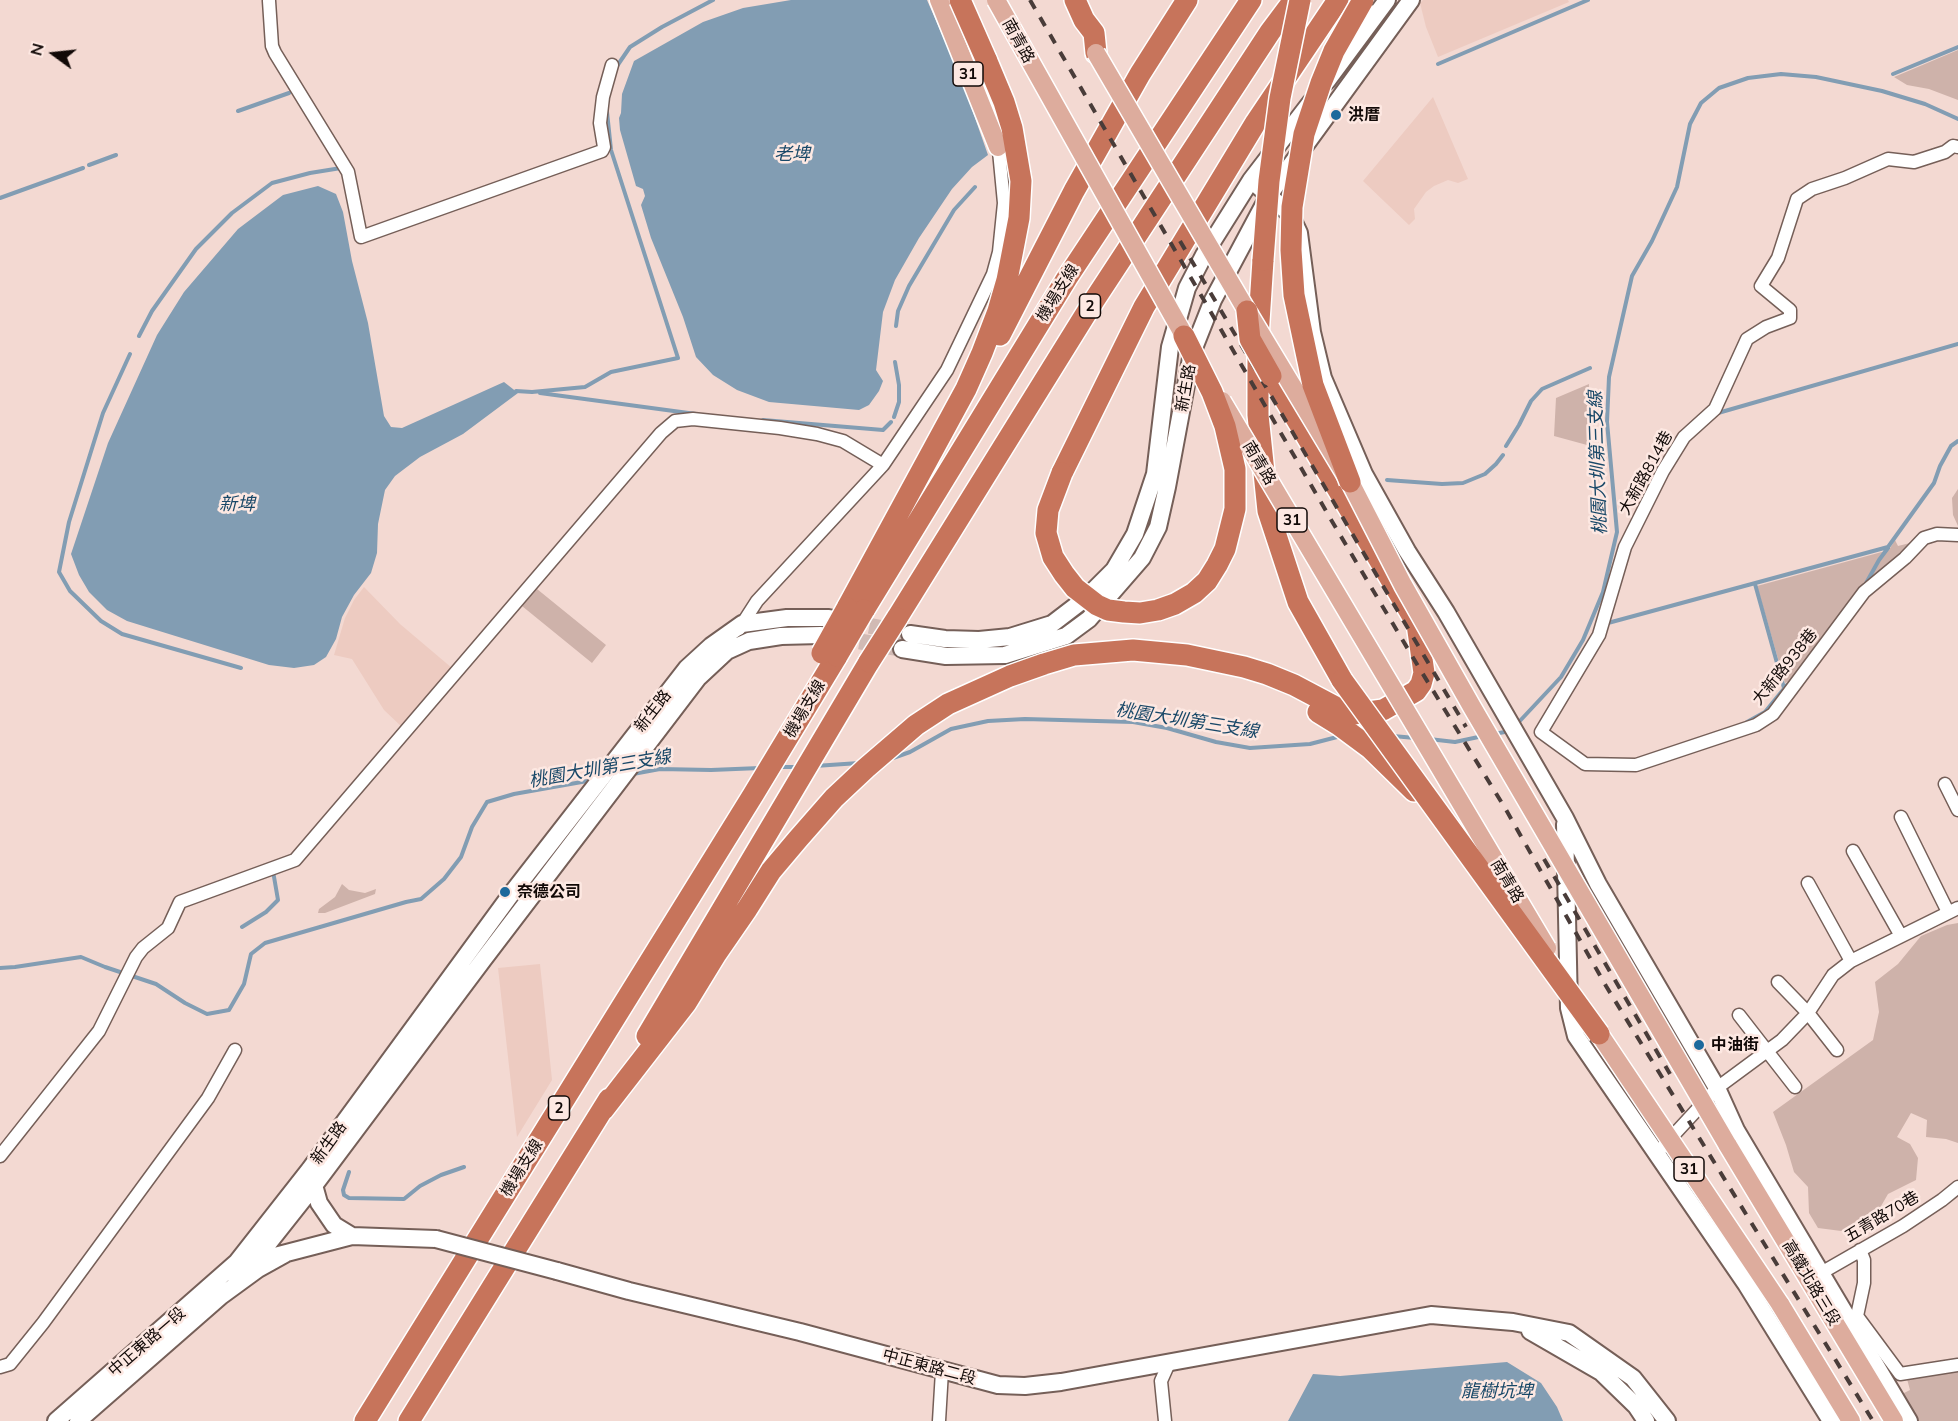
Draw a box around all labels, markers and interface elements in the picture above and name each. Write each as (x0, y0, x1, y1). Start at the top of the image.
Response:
street label: 南青路 (998, 15, 1038, 67)
north arrow (24, 24, 84, 84)
text: N (25, 41, 48, 58)
road number: 31 (953, 62, 983, 86)
place label: 洪厝 (1348, 105, 1380, 125)
marker: 洪厝 (1329, 108, 1343, 122)
water label: 老埤 (774, 144, 810, 166)
street label: 機場支線 (1033, 261, 1083, 325)
road number: 2 (1080, 294, 1100, 318)
street label: 新生路 (1172, 363, 1200, 413)
water label: 桃園大圳第三支線 (1585, 391, 1611, 535)
street label: 大新路814巷 (1615, 428, 1677, 518)
street label: 南青路 (1238, 437, 1280, 489)
water label: 新埤 (219, 494, 255, 516)
road number: 31 (1277, 508, 1307, 532)
street label: 大新路938巷 (1748, 625, 1822, 709)
street label: 機場支線 (780, 677, 830, 741)
street label: 新生路 (631, 686, 675, 736)
water label: 桃園大圳第三支線 (1114, 699, 1260, 743)
water label: 桃園大圳第三支線 (527, 746, 673, 792)
street label: 南青路 (1486, 855, 1528, 907)
place label: 奈德公司 (517, 882, 581, 902)
marker: 奈德公司 (498, 885, 512, 899)
place label: 中油街 (1711, 1035, 1759, 1055)
marker: 中油街 (1692, 1038, 1706, 1052)
road number: 2 (548, 1096, 570, 1120)
street label: 新生路 (307, 1118, 351, 1168)
street label: 機場支線 (497, 1136, 547, 1200)
road number: 31 (1674, 1157, 1704, 1181)
street label: 五青路70巷 (1841, 1187, 1923, 1247)
street label: 高鐵北路三段 (1778, 1237, 1844, 1329)
street label: 中正東路一段 (104, 1303, 190, 1381)
street label: 中正東路二段 (880, 1345, 978, 1389)
water label: 龍樹坑埤 (1461, 1381, 1533, 1403)

